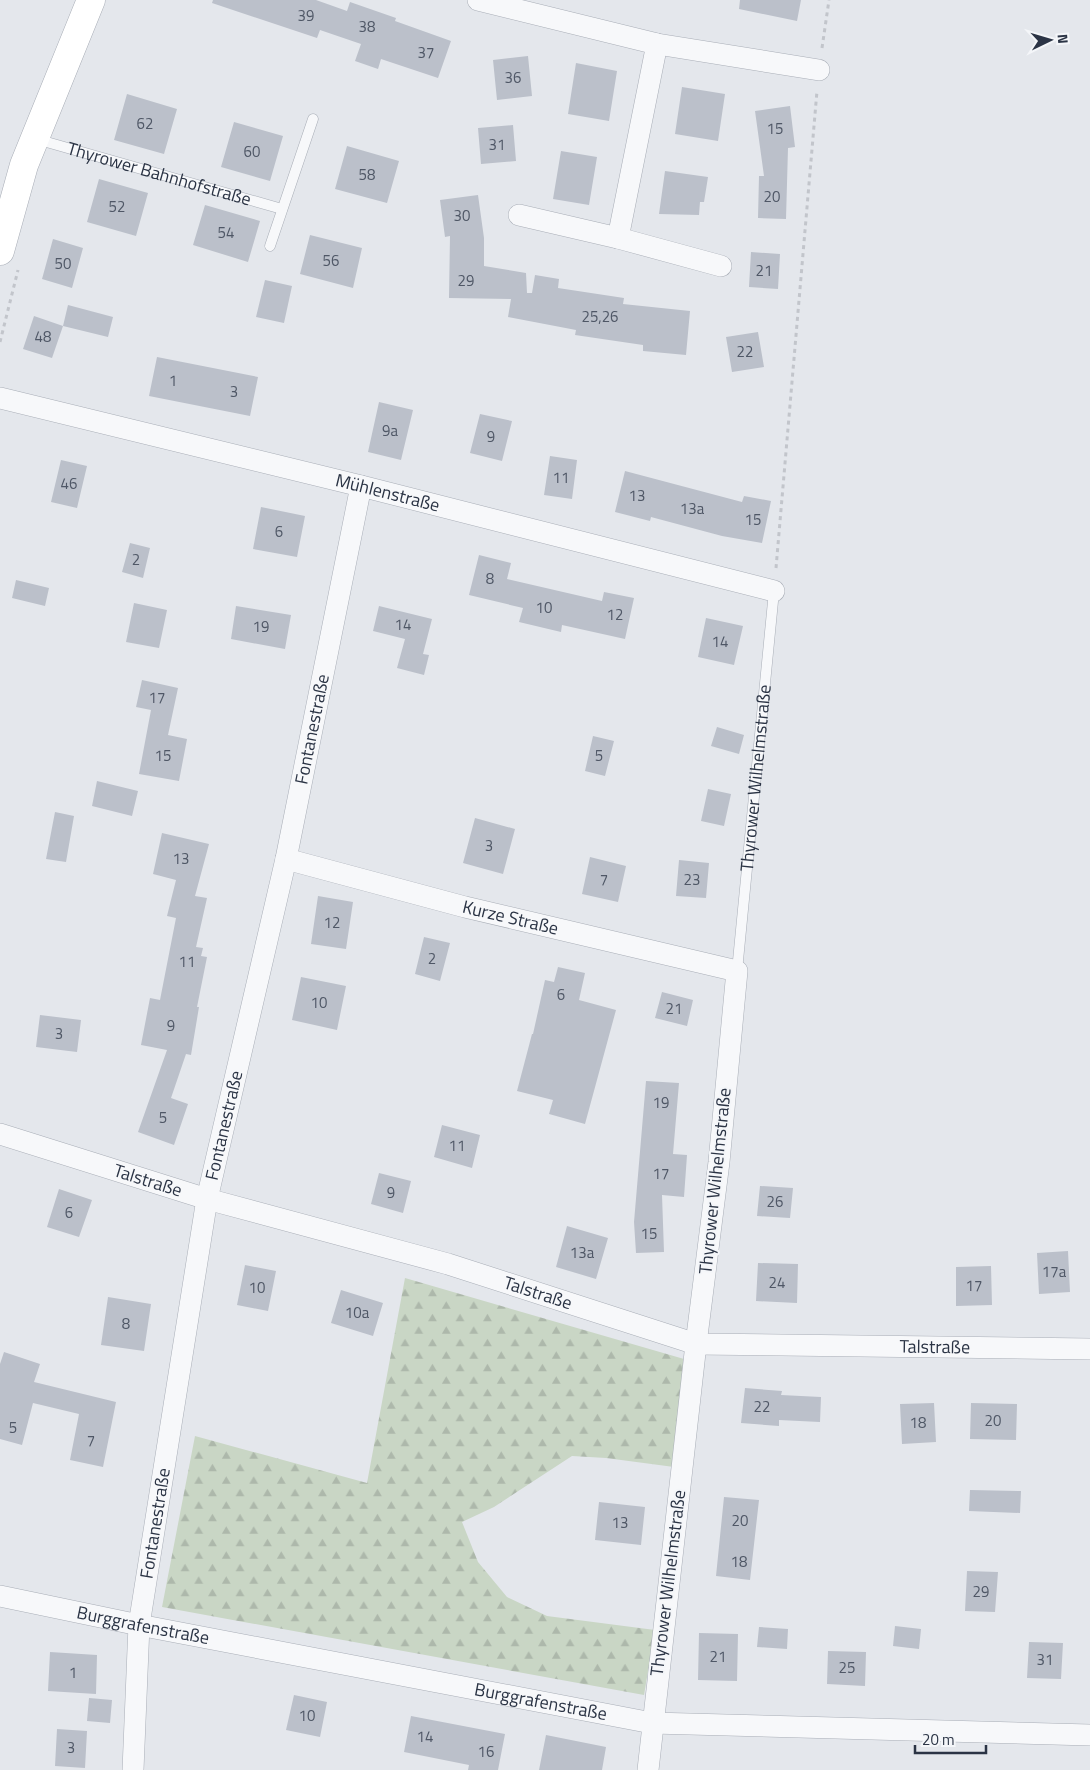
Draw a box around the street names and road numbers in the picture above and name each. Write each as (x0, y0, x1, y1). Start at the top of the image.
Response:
street label: Thyrower Bahnhofstraße (64, 135, 254, 213)
street label: Mühlenstraße (333, 466, 443, 519)
street label: Fontanestraße (287, 672, 336, 787)
street label: Thyrower Wilhelmstraße (733, 683, 778, 873)
street label: Kurze Straße (460, 893, 561, 942)
street label: Fontanestraße (198, 1068, 249, 1183)
street label: Thyrower Wilhelmstraße (691, 1086, 738, 1276)
street label: Talstraße (110, 1157, 186, 1203)
street label: Talstraße (500, 1269, 576, 1316)
street label: Talstraße (899, 1333, 970, 1360)
street label: Fontanestraße (133, 1466, 177, 1581)
street label: Thyrower Wilhelmstraße (643, 1488, 692, 1678)
street label: Burggrafenstraße (74, 1598, 212, 1651)
street label: Burggrafenstraße (472, 1675, 609, 1727)

